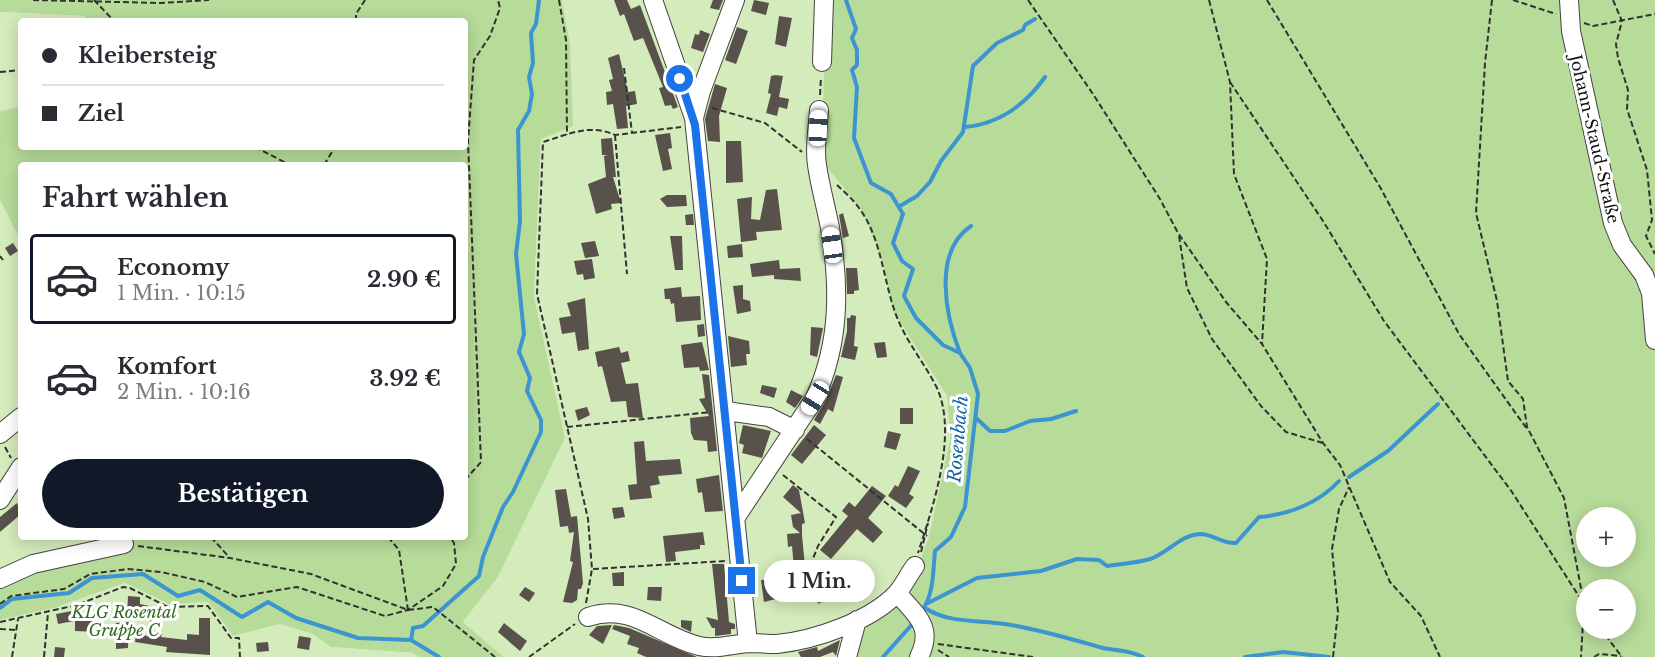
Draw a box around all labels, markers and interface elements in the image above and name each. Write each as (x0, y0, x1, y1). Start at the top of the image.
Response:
text: Kleibersteig (78, 42, 216, 69)
street label: Johann-Staud-Straße (1565, 51, 1624, 225)
route start (666, 65, 693, 92)
text: Ziel (78, 100, 124, 127)
car (808, 110, 828, 146)
text: Fahrt wählen (42, 181, 228, 214)
car (821, 226, 843, 264)
icon: car (45, 252, 99, 306)
text: Economy (117, 254, 229, 281)
text: 2.90 € (367, 266, 441, 293)
text: 1 Min. · 10:15 (117, 281, 246, 305)
icon: car (45, 351, 99, 405)
text: Komfort (117, 353, 217, 380)
text: 3.92 € (369, 365, 441, 392)
car (798, 378, 832, 418)
text: 2 Min. · 10:16 (117, 380, 251, 404)
water label: Rosenbach (943, 395, 973, 484)
button: Bestätigen (42, 459, 444, 528)
map controls (1576, 507, 1636, 639)
button: + (1576, 507, 1636, 567)
callout: 1 Min. (763, 560, 874, 602)
route end (728, 567, 755, 594)
text: 1 Min. (788, 569, 851, 593)
button: − (1576, 579, 1636, 639)
park label: KLG Rosental Gruppe C (71, 602, 177, 640)

